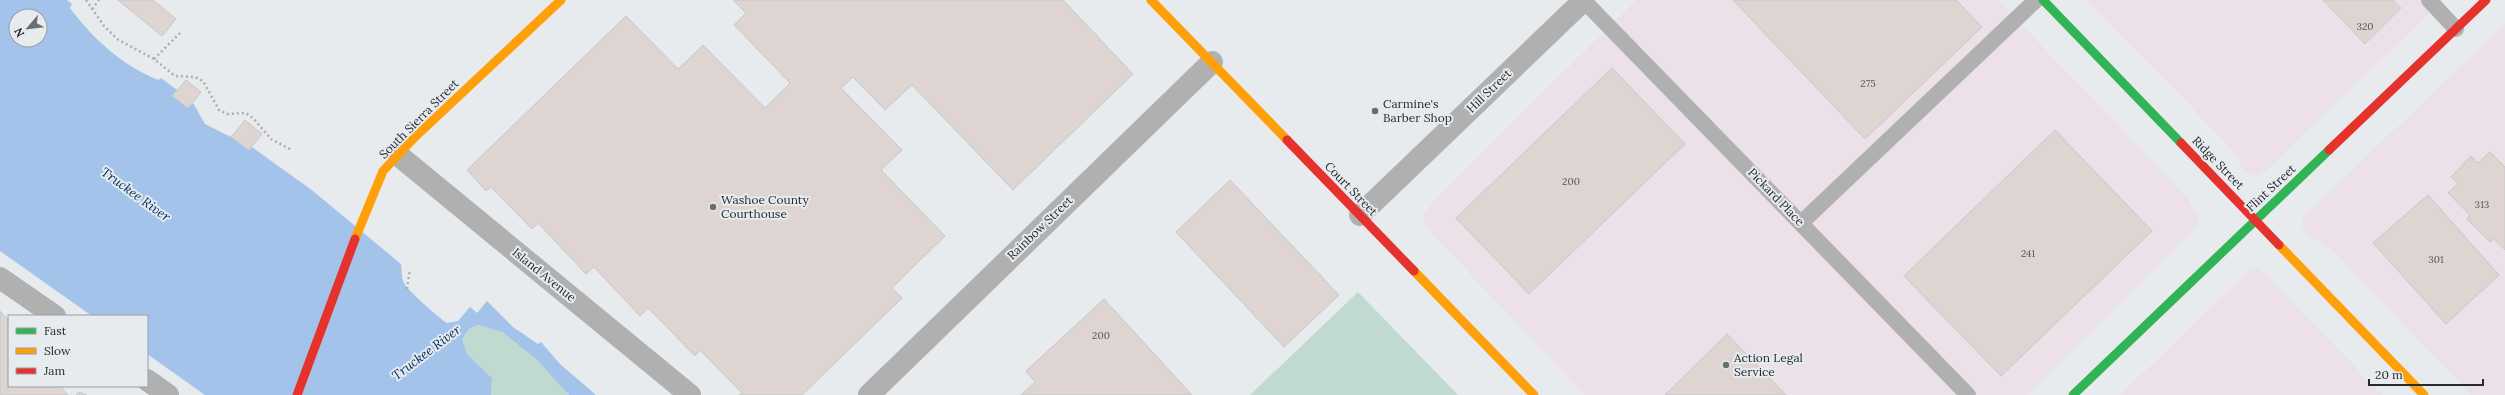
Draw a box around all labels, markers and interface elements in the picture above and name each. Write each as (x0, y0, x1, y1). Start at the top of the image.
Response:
north arrow (8, 8, 48, 48)
house number: 320 (2356, 20, 2374, 33)
text: N (11, 25, 27, 40)
street label: Hill Street (1463, 65, 1514, 116)
street label: South Sierra Street (376, 76, 462, 162)
house number: 275 (1860, 77, 1876, 90)
place label: Carmine's Barber Shop (1383, 96, 1452, 125)
marker: Carmine's Barber Shop (1370, 106, 1380, 116)
street label: Ridge Street (2189, 133, 2248, 193)
street label: Court Street (1322, 158, 1381, 219)
street label: Flint Street (2243, 161, 2299, 214)
water label: Truckee River (98, 163, 174, 225)
street label: Pickard Place (1745, 165, 1808, 229)
house number: 200 (1562, 175, 1580, 188)
place label: Washoe County Courthouse (721, 192, 810, 221)
street label: Rainbow Street (1004, 192, 1076, 263)
house number: 313 (2475, 198, 2490, 211)
marker: Washoe County Courthouse (708, 202, 718, 212)
street label: Island Avenue (510, 244, 579, 305)
house number: 241 (2021, 247, 2035, 260)
house number: 301 (2428, 253, 2444, 266)
legend (8, 315, 148, 387)
water label: Truckee River (388, 321, 464, 384)
text: Fast (44, 323, 67, 338)
house number: 200 (1092, 329, 1110, 342)
text: Slow (44, 343, 71, 358)
place label: Action Legal Service (1733, 350, 1803, 379)
marker: Action Legal Service (1721, 360, 1731, 370)
scale bar (2369, 361, 2483, 387)
text: Jam (43, 363, 65, 378)
text: 20 m (2375, 367, 2403, 382)

